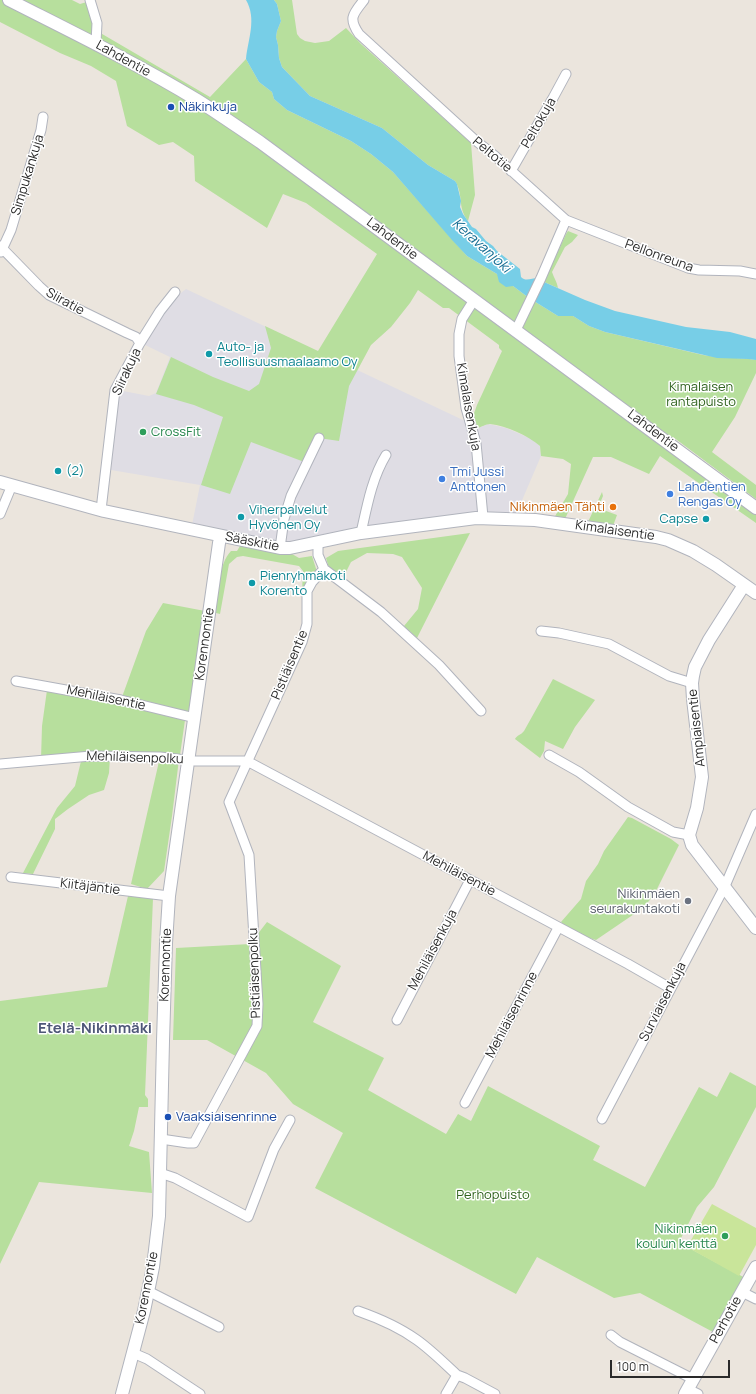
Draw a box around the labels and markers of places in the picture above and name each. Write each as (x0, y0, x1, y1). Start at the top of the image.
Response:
place label: Näkinkuja (179, 99, 237, 115)
marker: Näkinkuja (166, 102, 176, 112)
place label: Auto- ja Teollisuusmaalaamo Oy (217, 339, 358, 370)
marker: Auto- ja Teollisuusmaalaamo Oy (204, 349, 214, 359)
place label: CrossFit (151, 424, 201, 440)
marker: CrossFit (138, 427, 148, 437)
place label: (2) (66, 463, 84, 479)
place label: Tmi Jussi Anttonen (450, 464, 506, 495)
marker: (2) (53, 466, 63, 476)
marker: Tmi Jussi Anttonen (437, 474, 447, 484)
place label: Lahdentien Rengas Oy (678, 479, 746, 510)
marker: Lahdentien Rengas Oy (665, 489, 675, 499)
place label: Nikinmäen Tähti (510, 499, 605, 515)
place label: Viherpalvelut Hyvönen Oy (249, 502, 327, 533)
marker: Nikinmäen Tähti (608, 502, 618, 512)
place label: Capse (659, 511, 698, 527)
marker: Viherpalvelut Hyvönen Oy (236, 512, 246, 522)
marker: Capse (701, 514, 711, 524)
place label: Pienryhmäkoti Korento (260, 568, 346, 599)
marker: Pienryhmäkoti Korento (247, 578, 257, 588)
place label: Nikinmäen seurakuntakoti (590, 886, 680, 917)
marker: Nikinmäen seurakuntakoti (683, 896, 693, 906)
place label: Vaaksiaisenrinne (176, 1109, 277, 1125)
marker: Vaaksiaisenrinne (163, 1112, 173, 1122)
place label: Nikinmäen koulun kenttä (636, 1221, 717, 1252)
marker: Nikinmäen koulun kenttä (720, 1231, 730, 1241)

